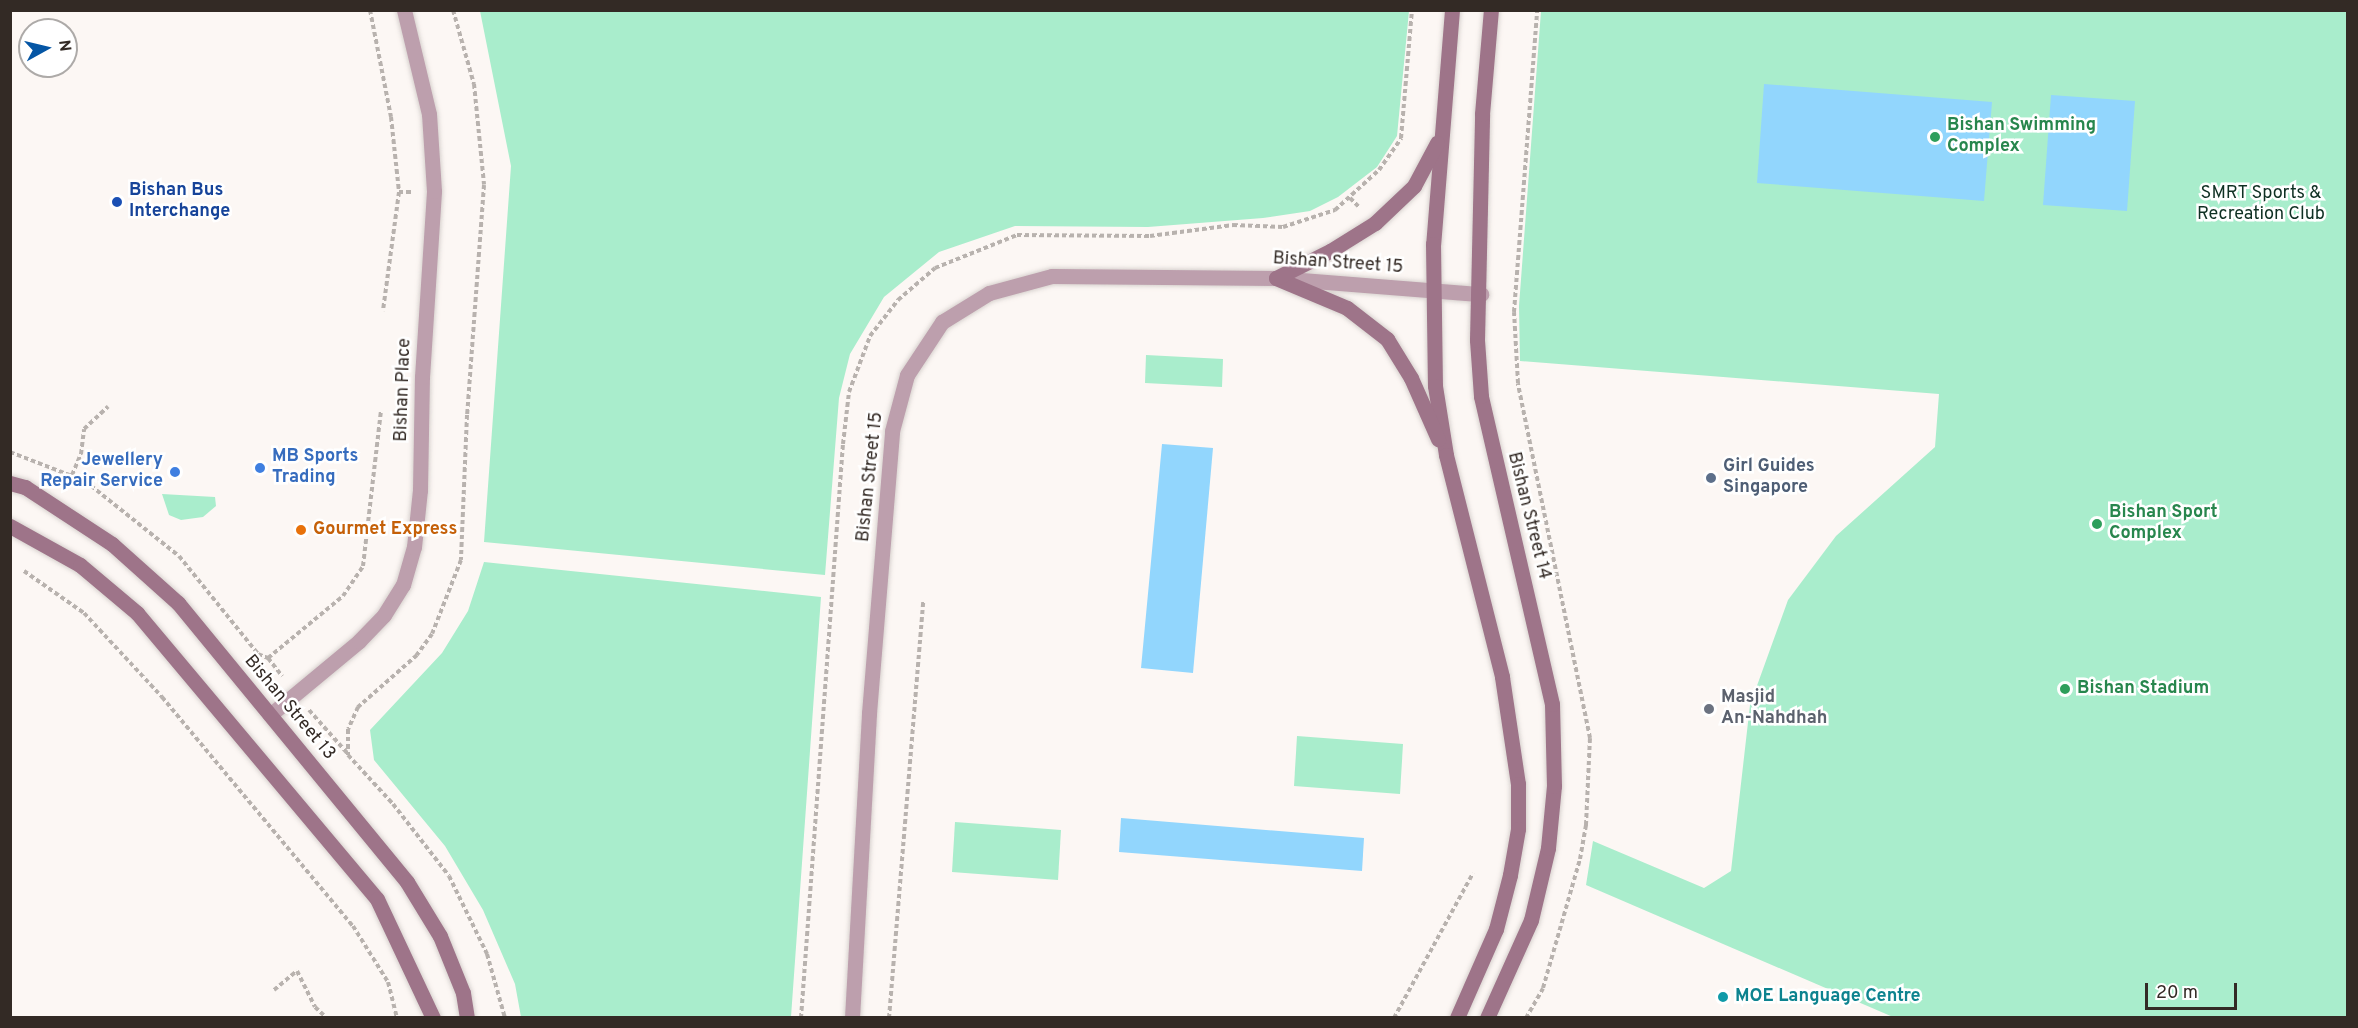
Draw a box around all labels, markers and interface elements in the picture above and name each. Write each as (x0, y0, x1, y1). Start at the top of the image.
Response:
north arrow (18, 18, 78, 78)
text: N (53, 39, 75, 53)
place label: Bishan Swimming Complex (1947, 116, 2096, 158)
marker: Bishan Swimming Complex (1928, 130, 1942, 144)
place label: Bishan Bus Interchange (129, 181, 230, 224)
park label: SMRT Sports & Recreation Club (2197, 184, 2325, 226)
marker: Bishan Bus Interchange (110, 195, 124, 209)
street label: Bishan Street 15 (1272, 249, 1404, 279)
street label: Bishan Place (391, 338, 417, 442)
street label: Bishan Street 15 (853, 411, 889, 543)
place label: MB Sports Trading (272, 447, 358, 490)
street label: Bishan Street 14 (1502, 450, 1554, 582)
place label: Jewellery Repair Service (40, 451, 163, 494)
place label: Girl Guides Singapore (1723, 457, 1815, 500)
marker: MB Sports Trading (253, 461, 267, 475)
marker: Jewellery Repair Service (168, 465, 182, 479)
marker: Girl Guides Singapore (1704, 471, 1718, 485)
place label: Bishan Sport Complex (2109, 503, 2218, 546)
marker: Bishan Sport Complex (2090, 517, 2104, 531)
place label: Gourmet Express (313, 519, 457, 541)
marker: Gourmet Express (294, 523, 308, 537)
street label: Bishan Street 13 (239, 651, 339, 765)
place label: Bishan Stadium (2077, 678, 2209, 700)
marker: Bishan Stadium (2058, 682, 2072, 696)
place label: Masjid An-Nahdhah (1721, 688, 1827, 730)
marker: Masjid An-Nahdhah (1702, 702, 1716, 716)
scale bar (2148, 971, 2240, 1009)
text: 20 m (2156, 982, 2198, 1005)
place label: MOE Language Centre (1735, 986, 1920, 1008)
marker: MOE Language Centre (1716, 990, 1730, 1004)

